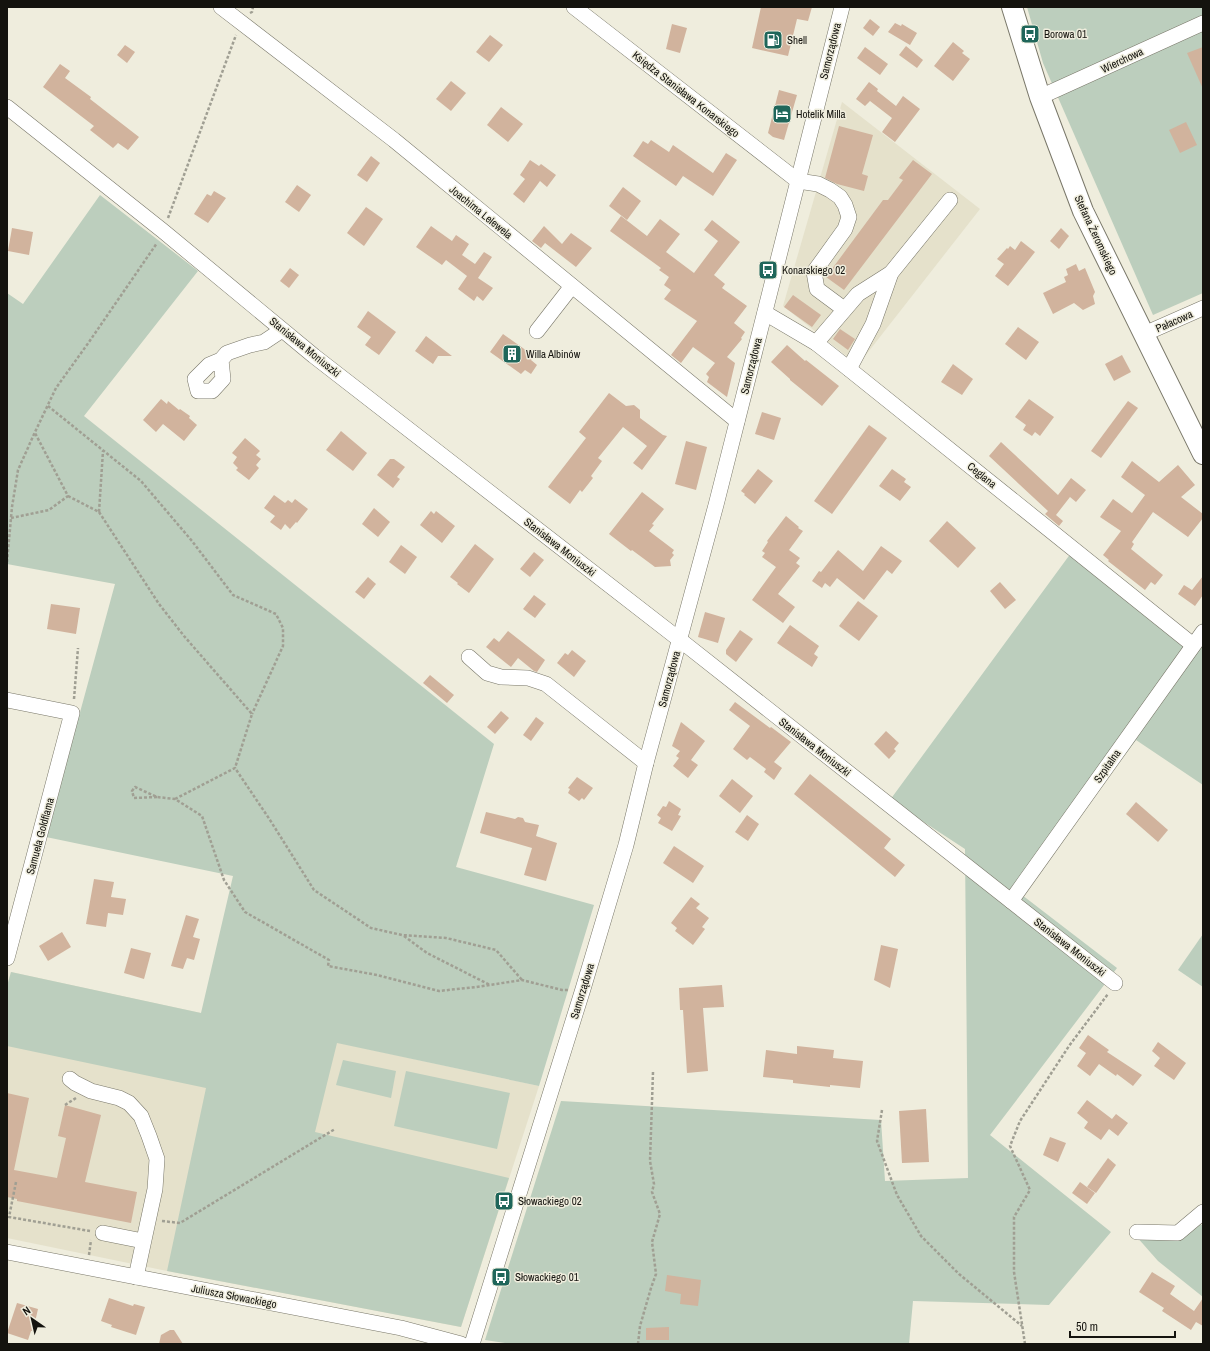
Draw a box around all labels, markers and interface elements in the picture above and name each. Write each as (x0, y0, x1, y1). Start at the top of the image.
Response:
street label: Samorządowa (816, 21, 844, 81)
bus stop icon: Borowa 01 (1019, 23, 1041, 45)
place label: Borowa 01 (1044, 27, 1087, 41)
fuel station icon: Shell (762, 29, 784, 51)
place label: Shell (787, 33, 807, 47)
street label: Wierchowa (1099, 44, 1145, 76)
street label: Księdza Stanisława Konarskiego (630, 48, 742, 140)
hotel icon: Hotelik Milla (771, 103, 793, 125)
place label: Hotelik Milla (796, 107, 846, 121)
street label: Joachima Lelewela (447, 182, 515, 242)
street label: Stefana Żeromskiego (1071, 193, 1121, 277)
bus stop icon: Konarskiego 02 (757, 259, 779, 281)
place label: Konarskiego 02 (782, 263, 845, 277)
street label: Pałacowa (1153, 307, 1195, 335)
street label: Stanisława Moniuszki (266, 314, 344, 380)
street label: Samorządowa (737, 336, 765, 396)
building icon: Willa Albinów (501, 343, 523, 365)
place label: Willa Albinów (526, 347, 581, 361)
street label: Ceglana (965, 459, 999, 491)
street label: Stanisława Moniuszki (521, 514, 599, 580)
street label: Samorządowa (655, 649, 683, 709)
street label: Stanisława Moniuszki (776, 714, 854, 780)
street label: Szpitalna (1090, 747, 1124, 785)
street label: Samuela Goldflama (23, 796, 57, 876)
street label: Stanisława Moniuszki (1031, 914, 1109, 980)
street label: Samorządowa (567, 961, 597, 1021)
bus stop icon: Słowackiego 02 (493, 1190, 515, 1212)
place label: Słowackiego 02 (518, 1194, 582, 1208)
bus stop icon: Słowackiego 01 (490, 1266, 512, 1288)
place label: Słowackiego 01 (515, 1270, 579, 1284)
street label: Juliusza Słowackiego (190, 1281, 278, 1311)
north arrow (12, 1299, 52, 1339)
text: N (20, 1303, 33, 1318)
scale bar (1070, 1313, 1175, 1339)
text: 50 m (1076, 1319, 1098, 1335)

